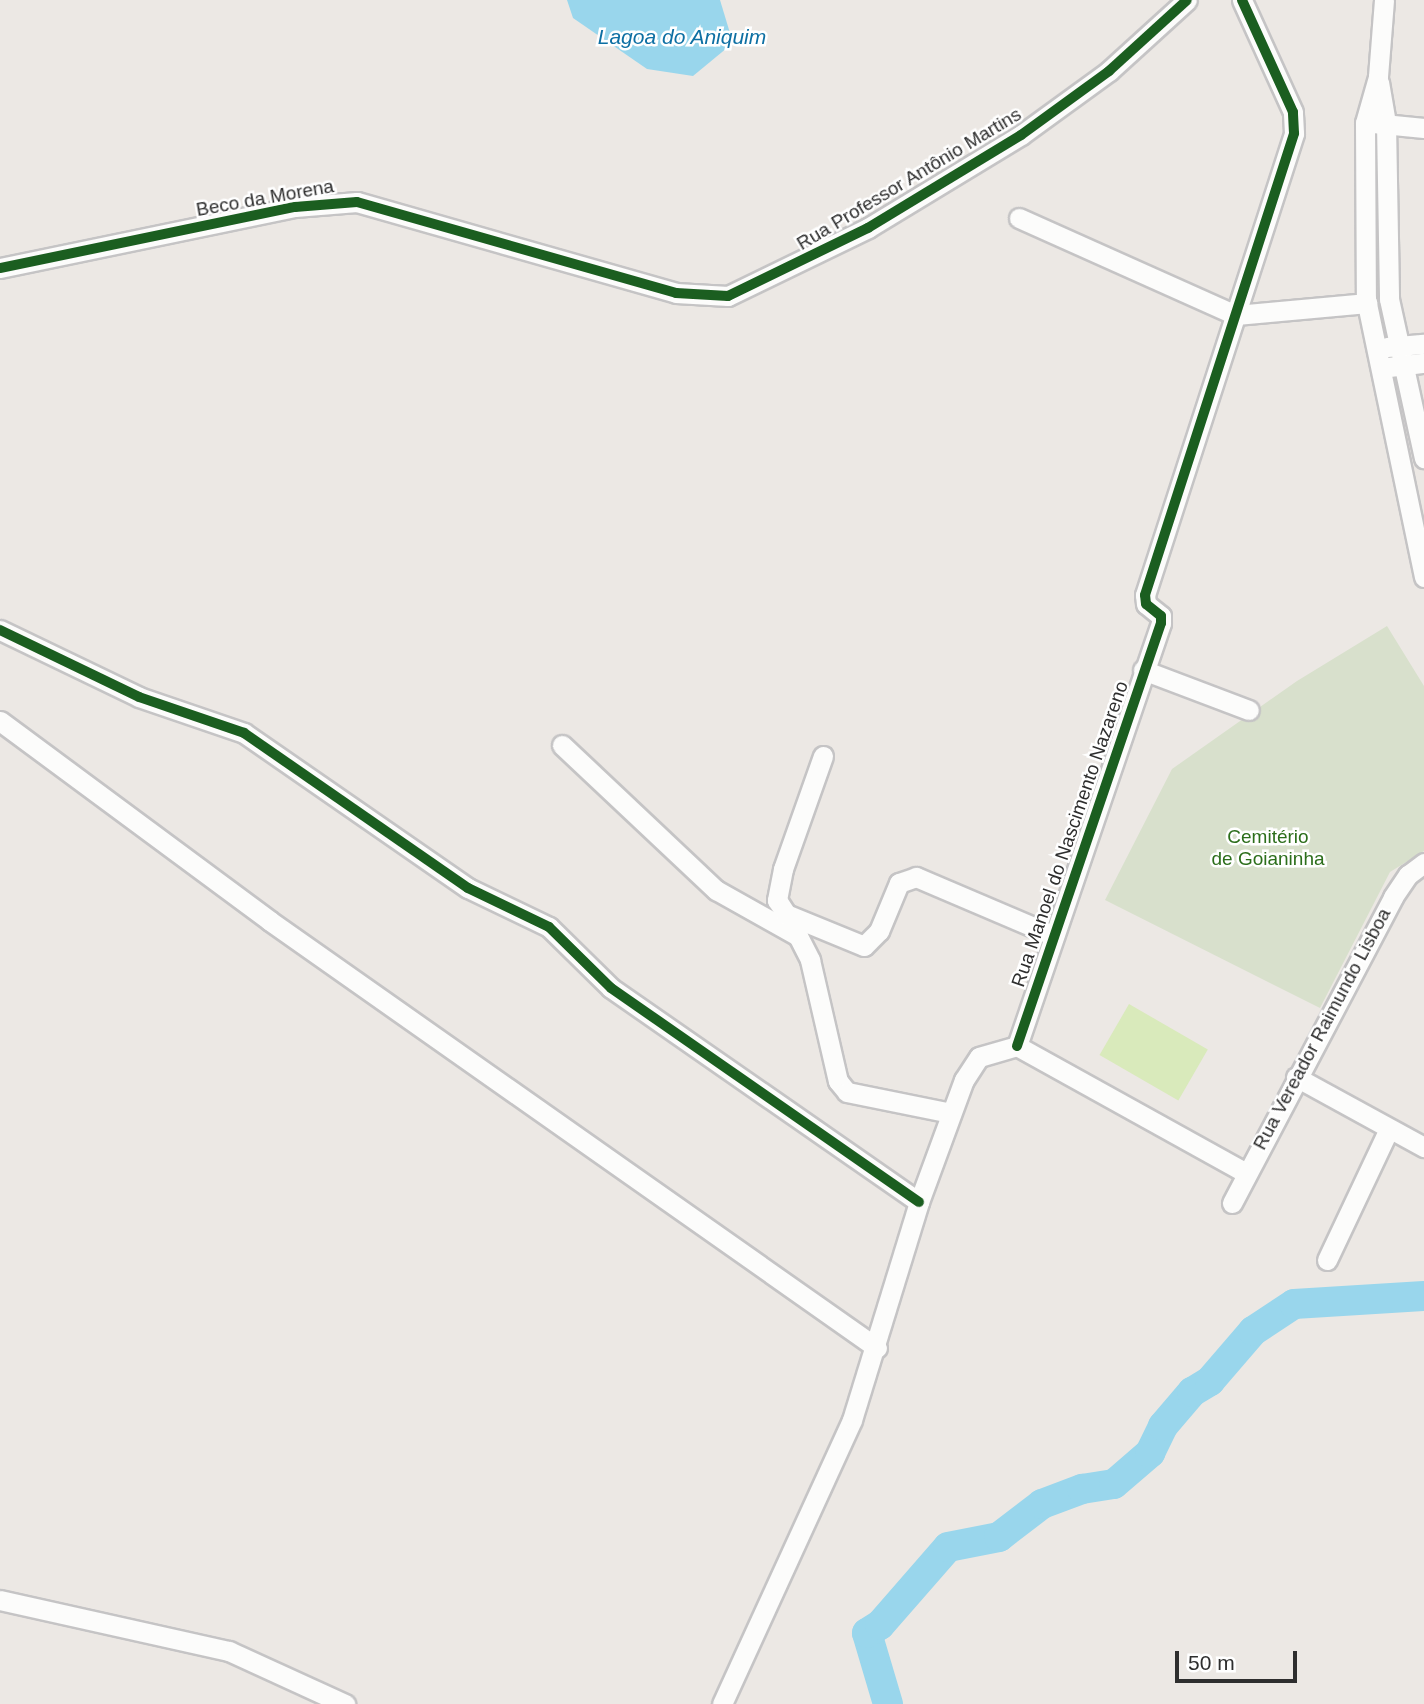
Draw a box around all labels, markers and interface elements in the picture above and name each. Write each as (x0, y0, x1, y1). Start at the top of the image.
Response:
water label: Lagoa do Aniquim (597, 24, 767, 50)
street label: Rua Professor Antônio Martins (792, 103, 1026, 255)
street label: Beco da Morena (194, 175, 336, 221)
street label: Rua Manoel do Nascimento Nazareno (1007, 678, 1133, 990)
park label: Cemitério de Goianinha (1211, 826, 1325, 870)
street label: Rua Vereador Raimundo Lisboa (1248, 904, 1396, 1154)
scale bar (1179, 1638, 1302, 1682)
text: 50 m (1188, 1651, 1235, 1674)

